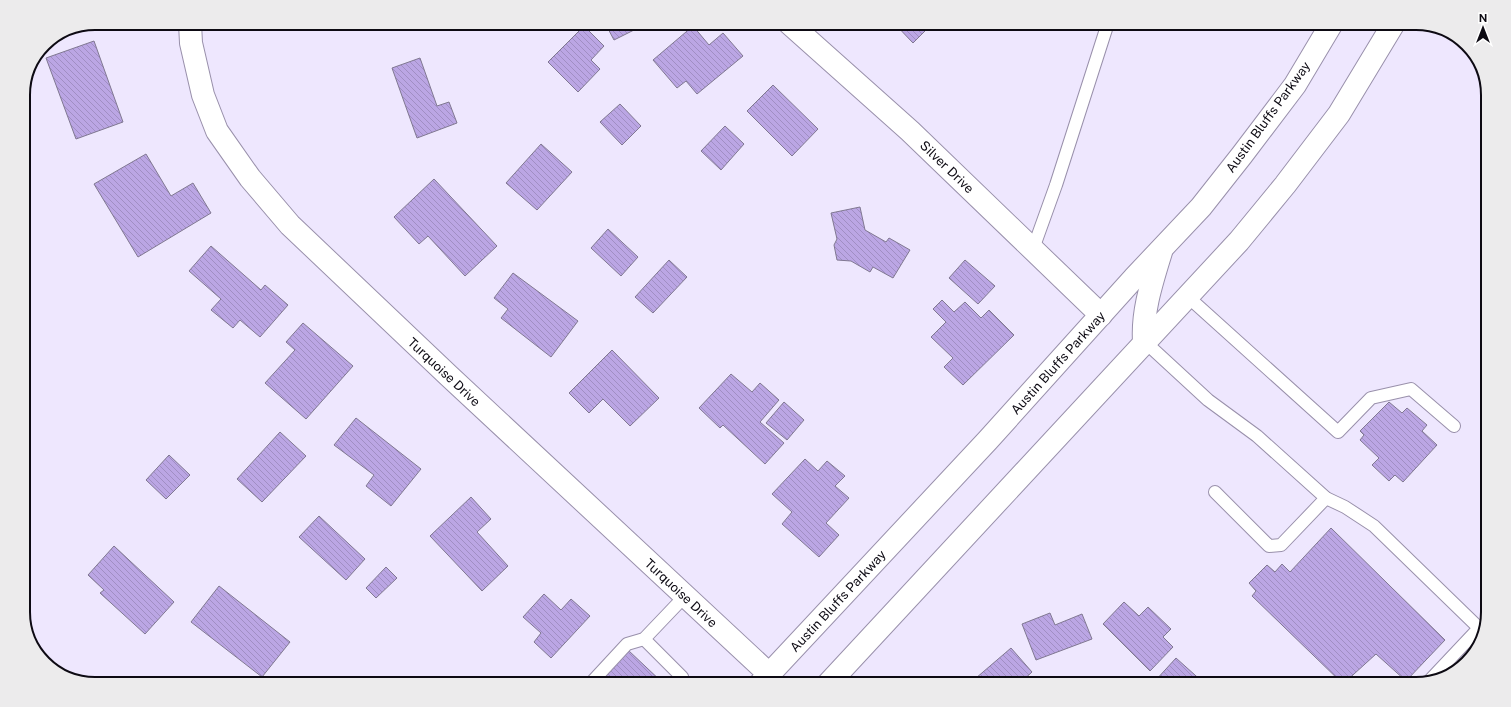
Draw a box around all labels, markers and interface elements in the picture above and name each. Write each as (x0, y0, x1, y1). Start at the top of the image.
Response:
north arrow (1463, 8, 1503, 48)
text: N (1479, 12, 1487, 24)
street label: Austin Bluffs Parkway (1223, 59, 1313, 175)
street label: Silver Drive (917, 138, 977, 196)
street label: Austin Bluffs Parkway (1008, 308, 1108, 418)
street label: Turquoise Drive (405, 335, 483, 409)
street label: Austin Bluffs Parkway (787, 547, 889, 655)
street label: Turquoise Drive (642, 556, 720, 630)

